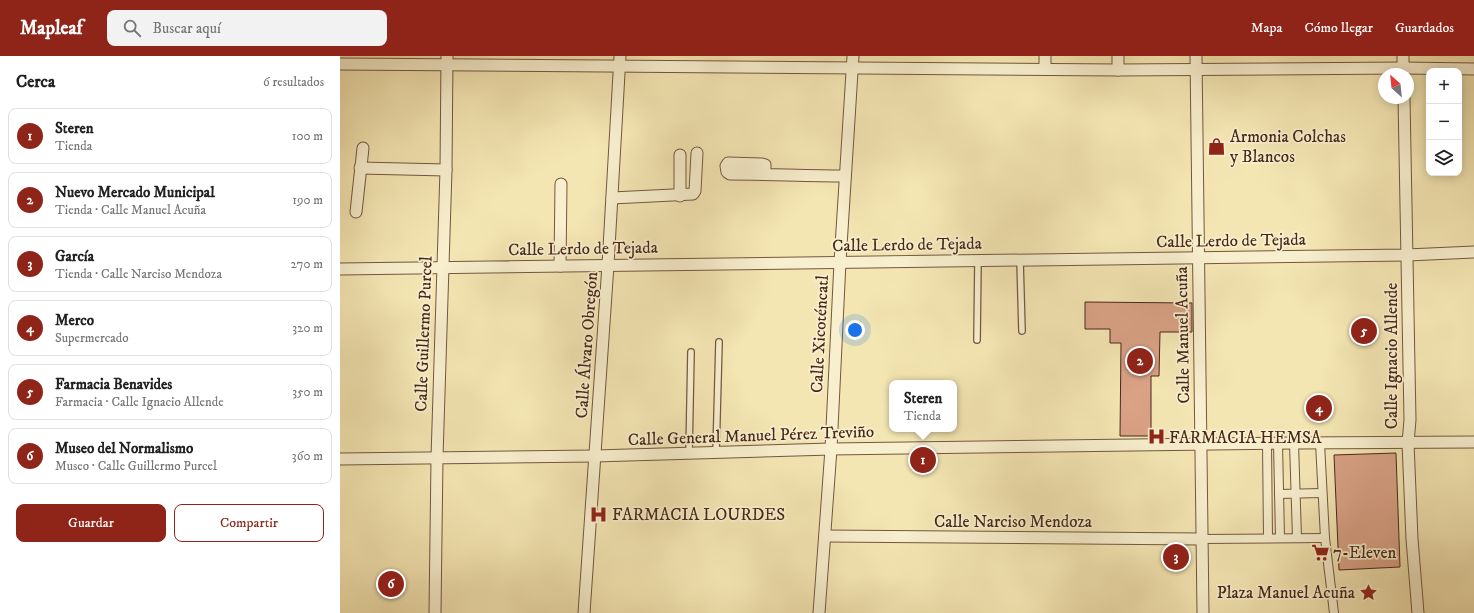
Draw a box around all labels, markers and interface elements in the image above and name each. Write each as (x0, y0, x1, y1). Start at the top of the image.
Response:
search box (107, 10, 387, 46)
text: Mapleaf (20, 17, 83, 40)
icon: search (121, 17, 143, 39)
text: Buscar aquí (153, 19, 221, 38)
text: Mapa (1251, 19, 1282, 37)
text: Cómo llegar (1304, 19, 1373, 37)
text: Guardados (1395, 19, 1454, 37)
north arrow (1378, 68, 1414, 104)
map controls (1426, 68, 1462, 176)
button: + (1426, 68, 1462, 104)
text: Cerca (16, 71, 55, 93)
text: 6 resultados (263, 74, 324, 90)
button: − (1426, 104, 1462, 140)
text: Steren (55, 119, 94, 138)
place label: Armonia Colchas y Blancos (1230, 126, 1346, 168)
text: 1 (28, 128, 32, 144)
text: 100 m (292, 128, 323, 144)
shop icon: Armonia Colchas y Blancos (1207, 136, 1227, 156)
text: Tienda (55, 138, 92, 154)
button: layers (1426, 140, 1462, 176)
text: Nuevo Mercado Municipal (55, 183, 215, 202)
text: 2 (27, 192, 33, 208)
text: 190 m (292, 192, 323, 208)
text: Tienda · Calle Manuel Acuña (55, 202, 206, 218)
street label: Calle Lerdo de Tejada (1156, 229, 1307, 253)
street label: Calle Lerdo de Tejada (832, 233, 983, 257)
street label: Calle Lerdo de Tejada (508, 237, 659, 261)
text: García (55, 247, 94, 266)
text: 3 (28, 256, 32, 272)
text: 270 m (291, 256, 323, 272)
street label: Calle Guillermo Purcel (410, 256, 438, 412)
street label: Calle Manuel Acuña (1171, 265, 1195, 404)
text: Tienda · Calle Narciso Mendoza (55, 266, 222, 282)
street label: Calle Álvaro Obregón (570, 271, 603, 419)
street label: Calle Xicoténcatl (806, 275, 834, 394)
street label: Calle Ignacio Allende (1381, 283, 1403, 429)
text: Merco (55, 311, 94, 330)
pin: 5 (1351, 316, 1377, 346)
text: 4 (26, 320, 34, 336)
text: 320 m (292, 320, 323, 336)
your location (845, 320, 865, 340)
text: Supermercado (55, 330, 129, 346)
pin: 2 (1127, 346, 1153, 376)
text: Farmacia Benavides (55, 375, 172, 394)
popup (889, 380, 957, 432)
text: 5 (27, 384, 33, 400)
text: 350 m (292, 384, 323, 400)
text: Steren (904, 389, 942, 408)
pin: 4 (1306, 393, 1332, 423)
text: Farmacia · Calle Ignacio Allende (55, 394, 224, 410)
text: Tienda (904, 408, 941, 424)
street label: Calle General Manuel Pérez Treviño (627, 421, 875, 451)
hospital icon: FARMACIA HEMSA (1146, 427, 1166, 447)
place label: FARMACIA HEMSA (1169, 427, 1322, 449)
text: Museo del Normalismo (55, 439, 193, 458)
pin: 1 (910, 445, 936, 475)
text: 6 (27, 448, 33, 464)
text: 360 m (292, 448, 323, 464)
text: Museo · Calle Guillermo Purcel (55, 458, 217, 474)
button: Guardar (16, 504, 166, 542)
button: Compartir (174, 504, 324, 542)
hospital icon: FARMACIA LOURDES (589, 504, 609, 524)
place label: FARMACIA LOURDES (612, 504, 785, 526)
street label: Calle Narciso Mendoza (934, 511, 1093, 533)
pin: 3 (1163, 542, 1189, 572)
supermarket icon: 7-Eleven (1310, 542, 1330, 562)
place label: 7-Eleven (1333, 542, 1396, 564)
pin: 6 (378, 569, 404, 599)
place label: Plaza Manuel Acuña (1217, 582, 1356, 604)
place icon: Plaza Manuel Acuña (1358, 582, 1378, 602)

